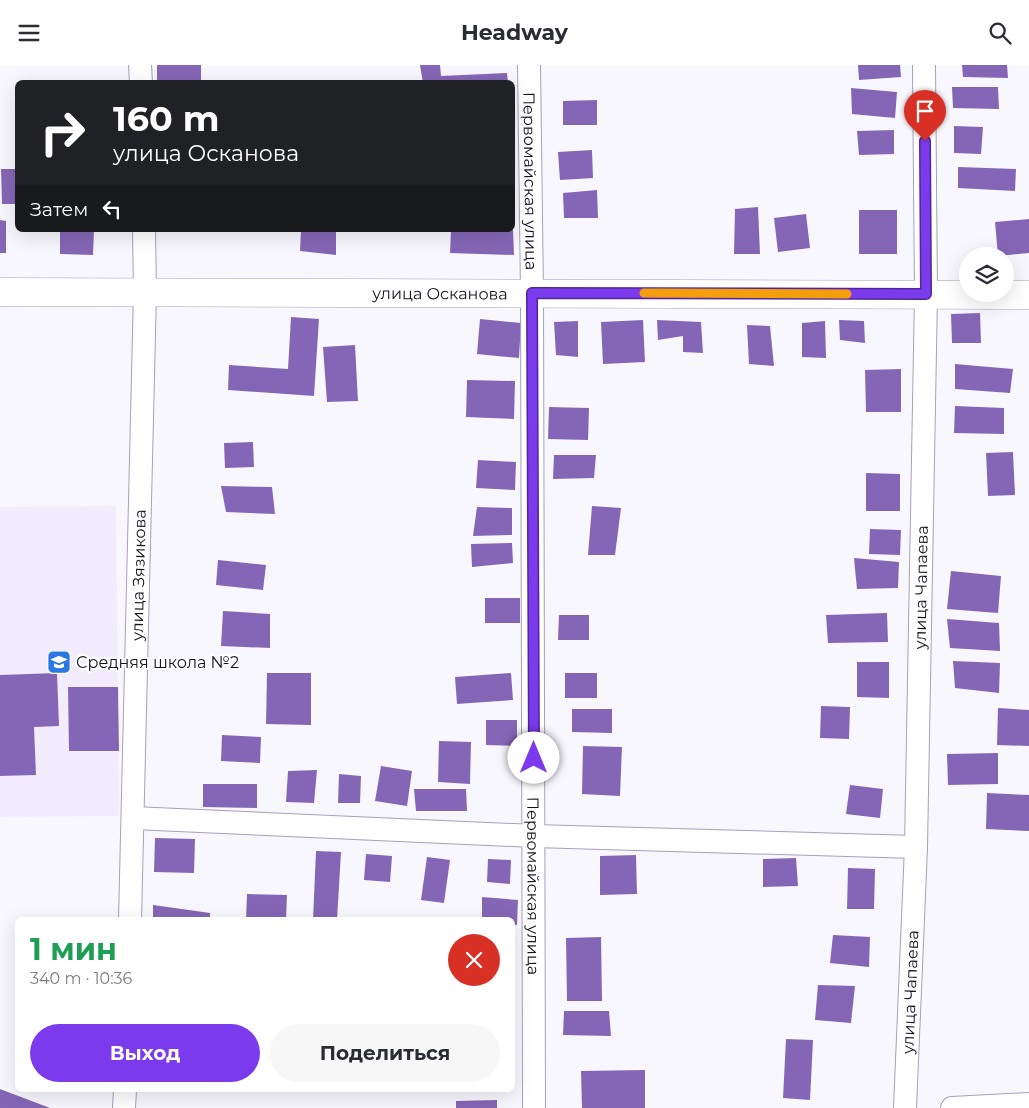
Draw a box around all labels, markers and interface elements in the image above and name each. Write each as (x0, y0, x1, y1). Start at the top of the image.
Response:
icon: menu (15, 19, 43, 47)
text: Headway (461, 19, 568, 46)
icon: search (986, 19, 1014, 47)
pin (904, 90, 946, 141)
street label: Первомайская улица (519, 92, 541, 270)
text: 160 m (113, 97, 219, 140)
icon: arrive (911, 97, 939, 125)
icon: right (30, 100, 95, 165)
text: улица Осканова (113, 140, 299, 167)
icon: left (98, 195, 126, 223)
text: Затем (30, 198, 88, 221)
map controls (959, 247, 1014, 302)
button: layers (959, 247, 1014, 302)
street label: улица Осканова (371, 284, 508, 303)
street label: улица Зязикова (128, 509, 150, 642)
street label: улица Чапаева (911, 525, 932, 650)
school or university icon: Средняя школа №2 (46, 649, 72, 675)
place label: Средняя школа №2 (76, 653, 239, 672)
position arrow (507, 731, 559, 783)
street label: Первомайская улица (523, 797, 543, 975)
street label: улица Чапаева (898, 930, 922, 1055)
text: 1 мин (30, 931, 117, 968)
button: close (448, 934, 500, 986)
text: 340 m · 10:36 (30, 969, 132, 988)
button: Выход (30, 1024, 260, 1082)
button: Поделиться (270, 1024, 500, 1082)

